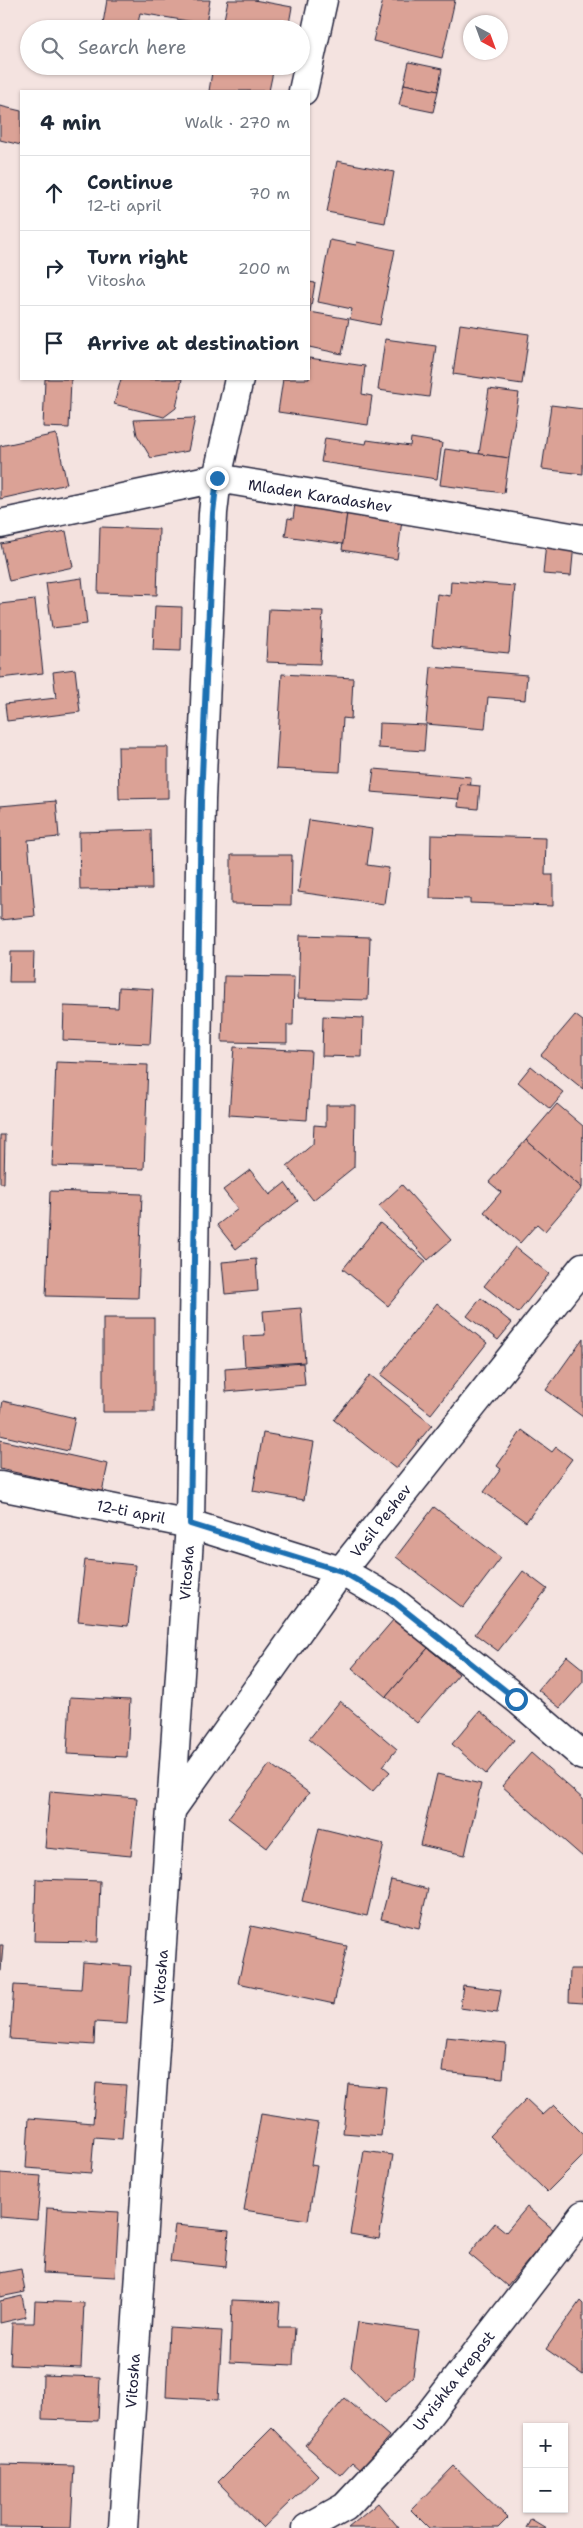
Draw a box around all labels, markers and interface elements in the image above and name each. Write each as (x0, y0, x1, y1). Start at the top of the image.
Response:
north arrow (463, 15, 508, 60)
search box (20, 20, 310, 75)
icon: search (38, 34, 66, 62)
text: Search here (78, 35, 187, 60)
text: 4 min (40, 109, 101, 137)
text: Walk · 270 m (185, 112, 290, 133)
text: Continue (87, 170, 173, 195)
icon: ahead (40, 179, 68, 207)
text: 70 m (249, 183, 290, 204)
text: 12-ti april (87, 195, 161, 216)
text: Turn right (87, 245, 188, 270)
icon: right (40, 254, 68, 282)
text: 200 m (238, 258, 290, 279)
text: Vitosha (87, 270, 146, 291)
icon: arrive (40, 329, 68, 357)
text: Arrive at destination (87, 331, 299, 356)
route end (206, 467, 229, 490)
street label: Mladen Karadashev (247, 475, 393, 517)
street label: Vasil Peshev (346, 1480, 416, 1562)
street label: 12-ti april (95, 1496, 168, 1529)
street label: Vitosha (175, 1544, 199, 1601)
route start (505, 1688, 528, 1711)
street label: Vitosha (149, 1948, 173, 2005)
street label: Urvishka krepost (409, 2327, 499, 2435)
street label: Vitosha (121, 2352, 145, 2409)
map controls (523, 2423, 568, 2513)
button: + (523, 2423, 568, 2468)
button: − (523, 2468, 568, 2513)

